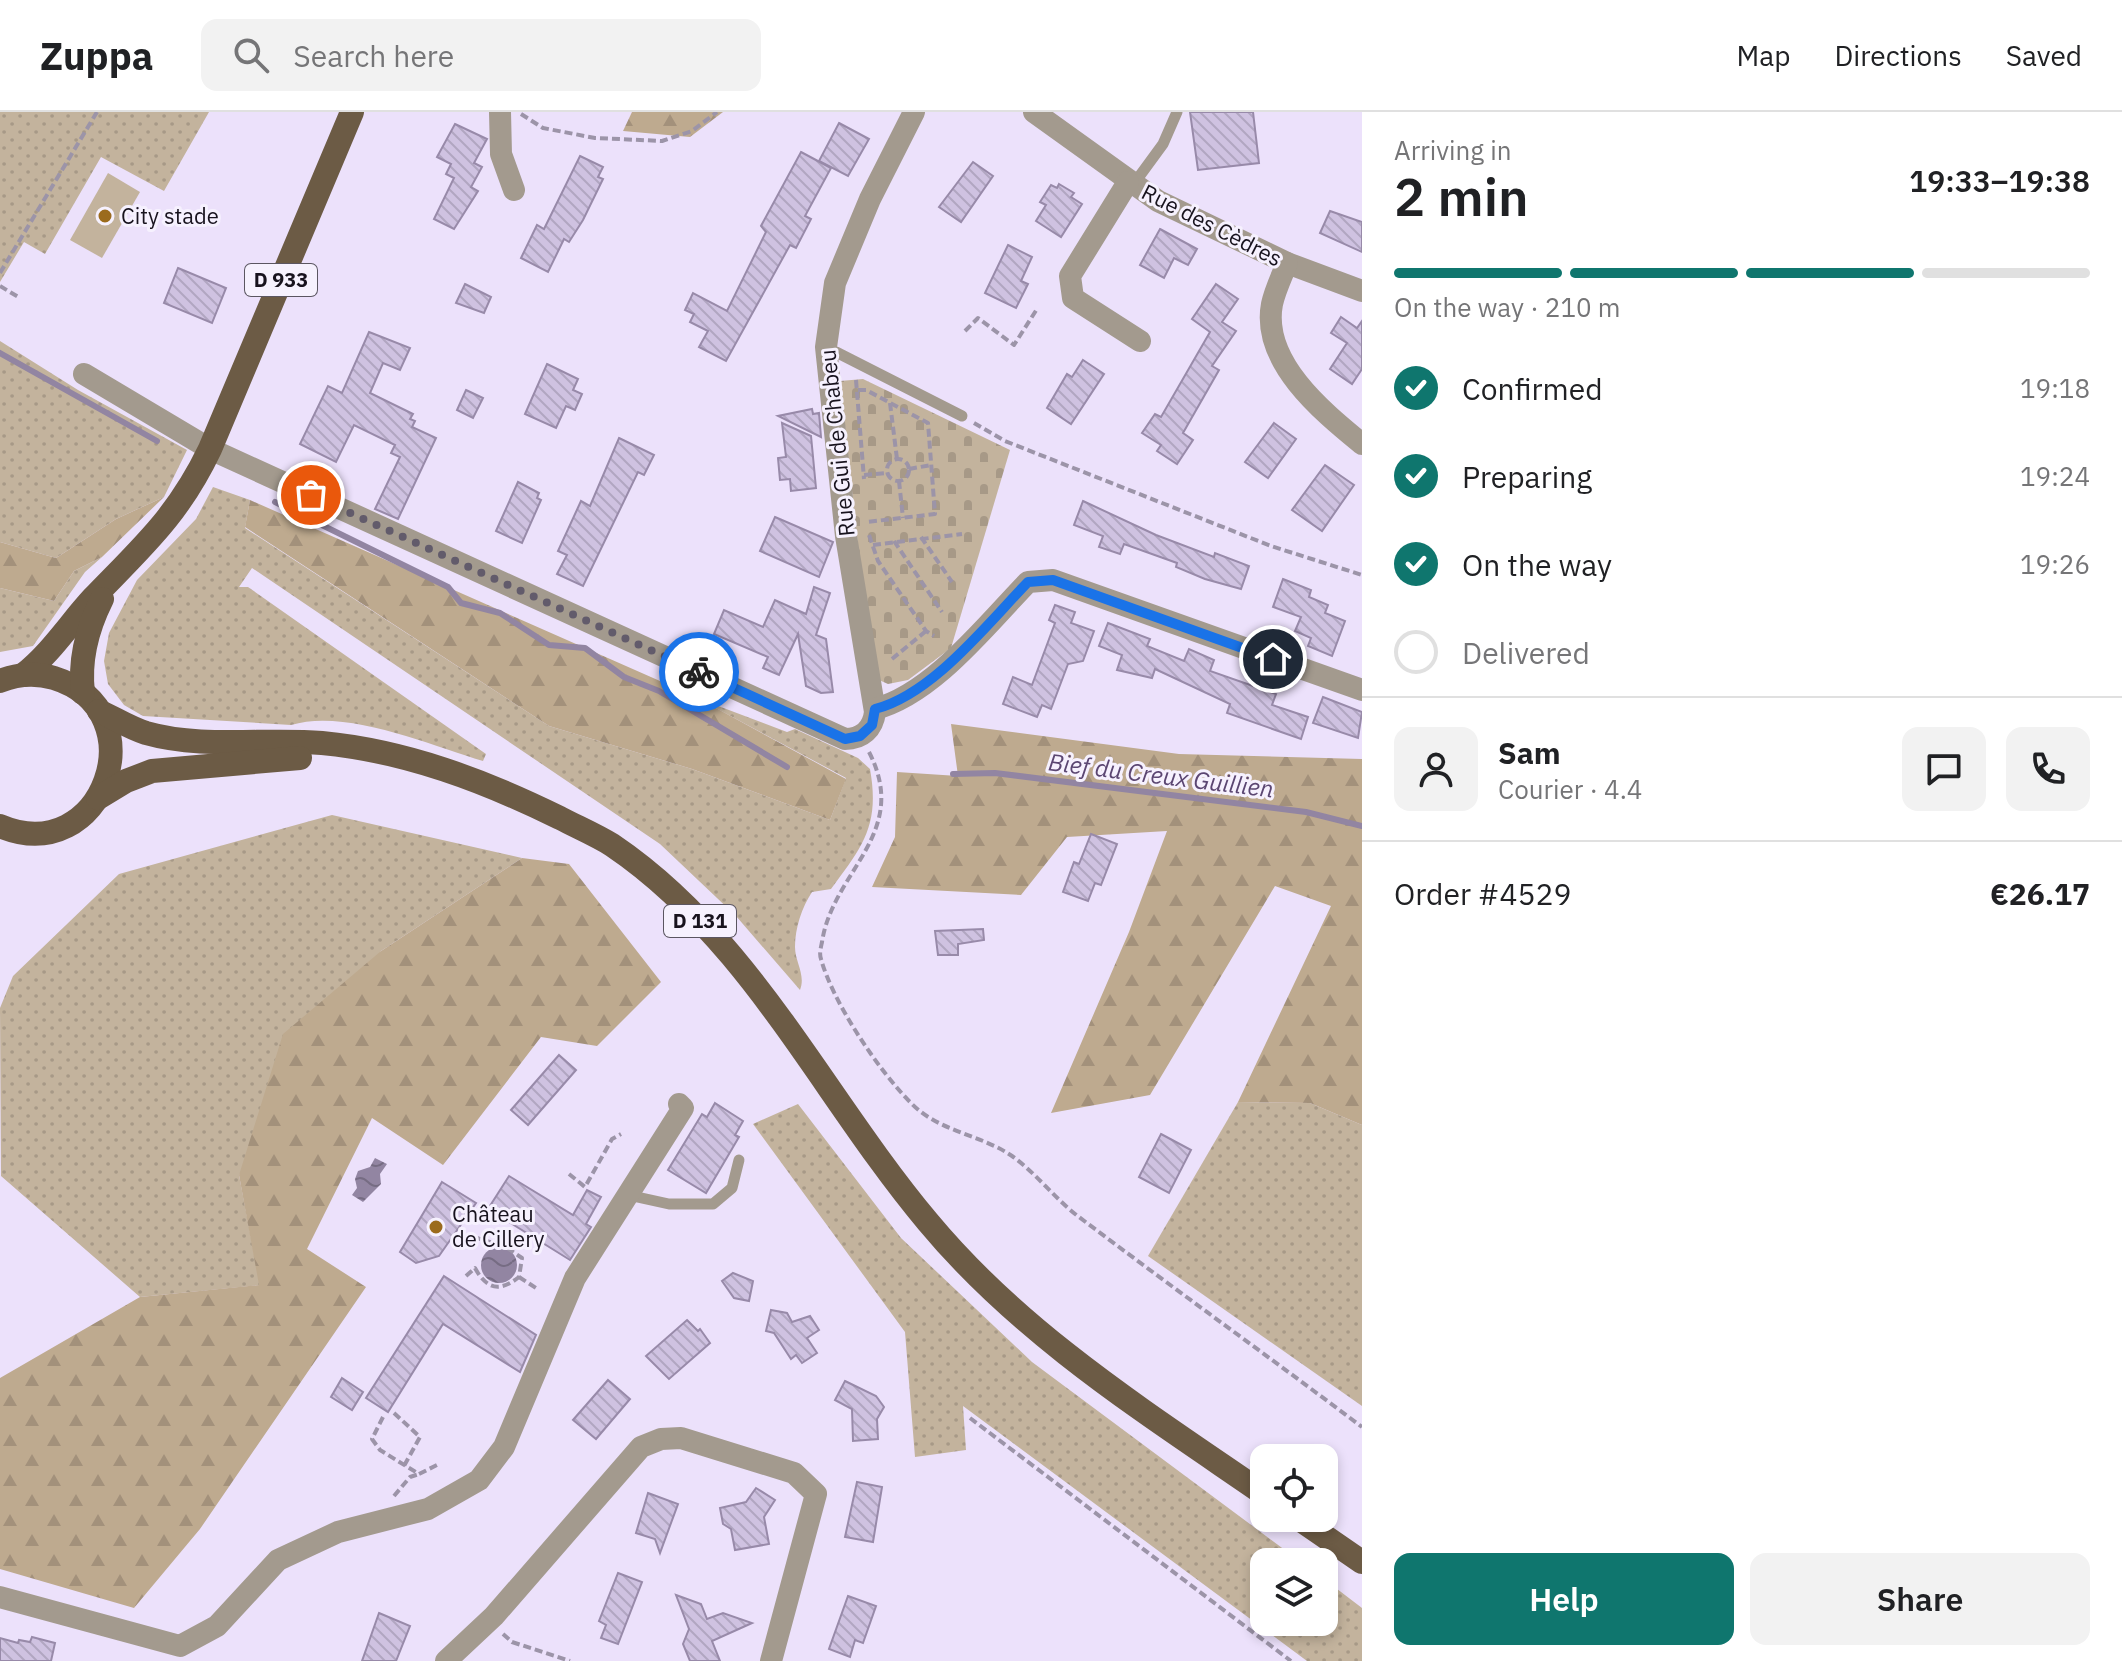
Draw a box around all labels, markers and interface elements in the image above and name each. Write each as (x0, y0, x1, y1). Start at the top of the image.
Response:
search box (201, 19, 761, 91)
text: Zuppa (40, 31, 153, 80)
icon: search (229, 33, 273, 77)
text: Search here (293, 36, 454, 75)
text: Map (1736, 37, 1790, 74)
text: Directions (1834, 37, 1962, 74)
text: Saved (2006, 37, 2082, 74)
text: Arriving in (1394, 133, 1511, 167)
text: 19:33–19:38 (1909, 161, 2090, 200)
text: 2 min (1394, 163, 1529, 230)
street label: Rue des Cèdres (1137, 177, 1287, 272)
place label: City stade (121, 201, 219, 230)
marker: City stade (96, 207, 114, 225)
road number: D 933 (245, 264, 317, 296)
text: On the way · 210 m (1394, 290, 1620, 324)
street label: Rue Gui de Chabeu (812, 348, 861, 538)
icon: check (1394, 366, 1438, 410)
text: Confirmed (1462, 369, 1603, 408)
text: 19:18 (2020, 371, 2090, 405)
icon: check (1394, 454, 1438, 498)
text: Preparing (1462, 457, 1592, 496)
text: 19:24 (2020, 459, 2090, 493)
pin (277, 461, 345, 529)
icon: bag (289, 473, 333, 517)
icon: check (1394, 542, 1438, 586)
text: On the way (1462, 545, 1612, 584)
text: 19:26 (2020, 547, 2090, 581)
pin (1239, 625, 1307, 693)
courier (659, 632, 739, 712)
text: Delivered (1462, 633, 1590, 672)
icon: home (1251, 637, 1295, 681)
icon: bike (677, 650, 721, 694)
button: person (1394, 727, 1478, 811)
button: chat (1902, 727, 1986, 811)
button: phone (2006, 727, 2090, 811)
text: Sam (1498, 733, 1561, 772)
water label: Bief du Creux Guillien (1047, 745, 1275, 805)
text: Courier · 4.4 (1498, 772, 1642, 806)
text: Order #4529 (1394, 874, 1571, 913)
text: €26.17 (1990, 874, 2090, 913)
road number: D 131 (664, 905, 736, 937)
place label: Château de Cillery (452, 1199, 544, 1253)
marker: Château de Cillery (427, 1218, 445, 1236)
map controls (1250, 1444, 1338, 1636)
button: locate (1250, 1444, 1338, 1532)
button: layers (1250, 1548, 1338, 1636)
button: Help (1394, 1553, 1734, 1645)
button: Share (1750, 1553, 2090, 1645)

